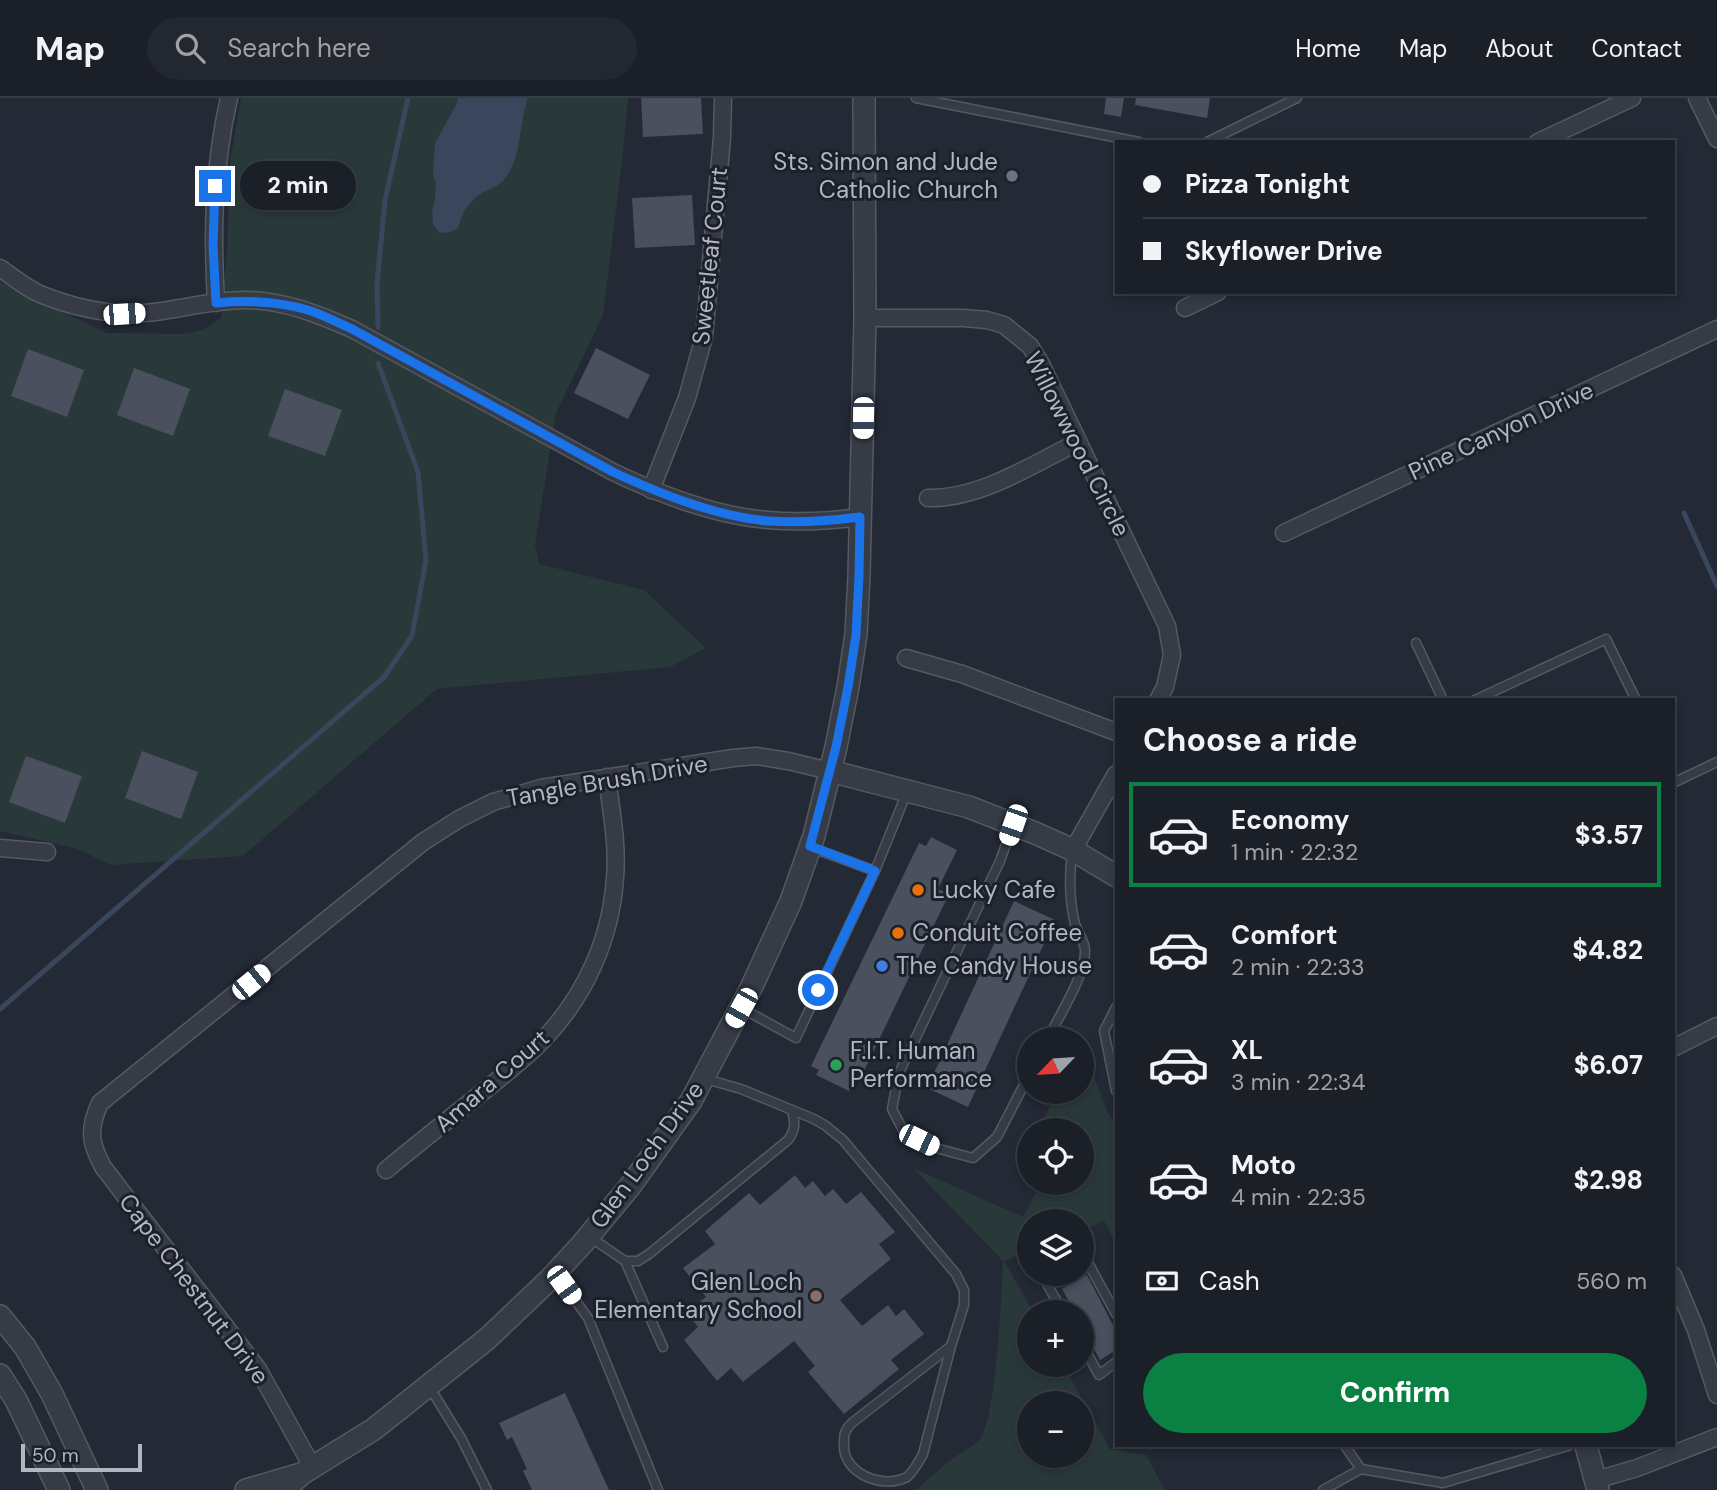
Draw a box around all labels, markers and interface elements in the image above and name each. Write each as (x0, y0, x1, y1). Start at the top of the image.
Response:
search box (147, 17, 637, 80)
text: Map (35, 27, 105, 70)
icon: search (171, 29, 209, 67)
text: Search here (227, 31, 371, 65)
text: Home (1295, 33, 1361, 64)
text: Map (1399, 33, 1447, 64)
text: About (1485, 33, 1554, 64)
text: Contact (1592, 33, 1682, 64)
place label: Sts. Simon and Jude Catholic Church (773, 146, 998, 205)
callout: 2 min (240, 162, 355, 210)
street label: Sweetleaf Court (685, 166, 734, 346)
text: Pizza Tonight (1185, 167, 1350, 201)
marker: Sts. Simon and Jude Catholic Church (1004, 168, 1020, 184)
route end (199, 170, 231, 202)
text: 2 min (267, 170, 329, 200)
text: Skyflower Drive (1185, 234, 1383, 268)
car (103, 302, 146, 326)
street label: Willowwood Circle (1017, 346, 1137, 542)
street label: Pine Canyon Drive (1403, 374, 1598, 487)
car (853, 397, 874, 439)
text: Choose a ride (1143, 719, 1358, 761)
street label: Tangle Brush Drive (504, 748, 710, 813)
car (997, 802, 1030, 848)
icon: car (1147, 803, 1210, 866)
text: Economy (1231, 803, 1349, 837)
text: $3.57 (1575, 818, 1643, 852)
text: 1 min · 22:32 (1231, 837, 1358, 867)
place label: Lucky Cafe (932, 874, 1056, 905)
marker: Lucky Cafe (910, 882, 926, 898)
place label: Conduit Coffee (912, 917, 1082, 948)
icon: car (1147, 918, 1210, 981)
text: Comfort (1231, 918, 1337, 952)
marker: Conduit Coffee (890, 925, 906, 941)
text: $4.82 (1572, 933, 1643, 967)
place label: The Candy House (896, 950, 1092, 981)
text: 2 min · 22:33 (1231, 952, 1365, 982)
marker: The Candy House (874, 958, 890, 974)
car (229, 961, 274, 1003)
route start (802, 974, 834, 1006)
car (722, 985, 761, 1031)
street label: Amara Court (428, 1022, 555, 1139)
north arrow (1017, 1027, 1094, 1104)
map controls (1017, 1027, 1094, 1468)
icon: car (1147, 1033, 1210, 1096)
text: XL (1231, 1033, 1263, 1067)
place label: F.I.T. Human Performance (850, 1035, 992, 1094)
text: $6.07 (1574, 1048, 1643, 1082)
marker: F.I.T. Human Performance (828, 1057, 844, 1073)
text: 3 min · 22:34 (1231, 1067, 1365, 1097)
street label: Glen Loch Drive (583, 1075, 710, 1234)
button: locate (1017, 1118, 1094, 1195)
car (896, 1121, 943, 1159)
icon: car (1147, 1148, 1210, 1211)
text: Moto (1231, 1148, 1296, 1182)
text: $2.98 (1573, 1163, 1643, 1197)
text: 4 min · 22:35 (1231, 1182, 1366, 1212)
street label: Cape Chestnut Drive (113, 1187, 276, 1390)
button: layers (1017, 1209, 1094, 1286)
car (544, 1262, 585, 1308)
icon: cash (1143, 1262, 1181, 1300)
text: Cash (1199, 1264, 1260, 1298)
place label: Glen Loch Elementary School (594, 1266, 802, 1325)
text: 560 m (1576, 1266, 1647, 1296)
marker: Glen Loch Elementary School (808, 1288, 824, 1304)
button: + (1017, 1300, 1094, 1377)
button: Confirm (1143, 1353, 1647, 1433)
button: − (1017, 1391, 1094, 1468)
scale bar (21, 1441, 142, 1473)
text: 50 m (32, 1443, 79, 1468)

